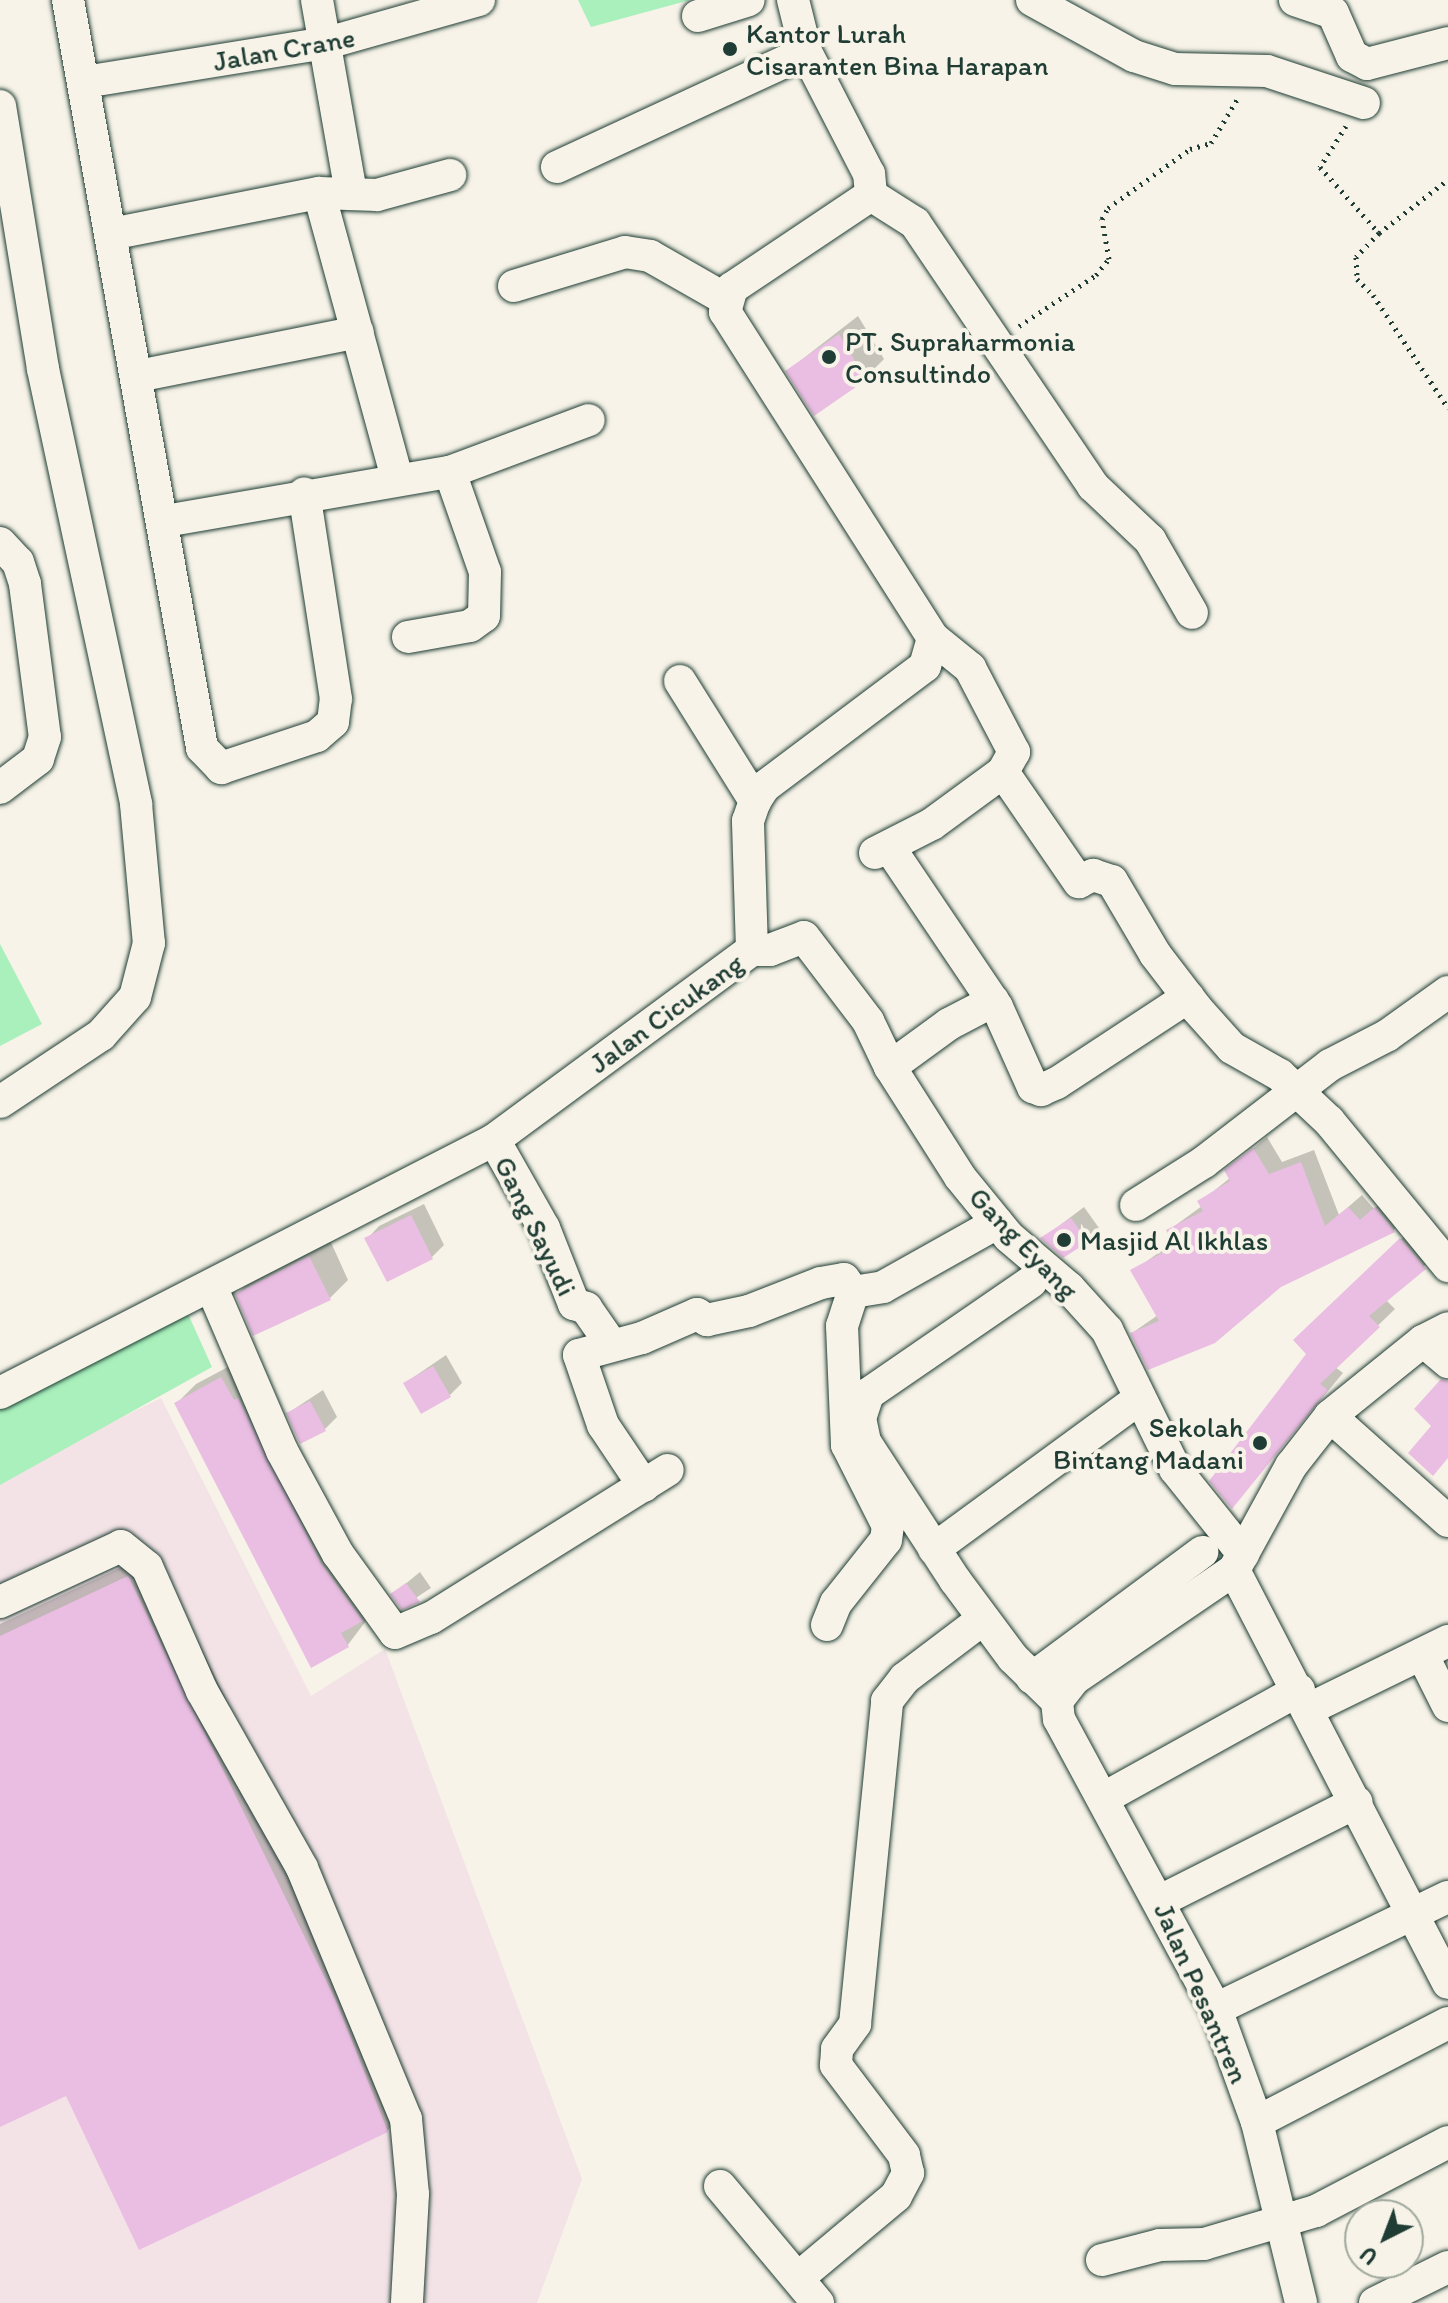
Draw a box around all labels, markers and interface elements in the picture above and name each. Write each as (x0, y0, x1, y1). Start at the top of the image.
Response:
place label: Kantor Lurah Cisaranten Bina Harapan (746, 16, 1048, 82)
street label: Jalan Crane (211, 20, 357, 78)
marker: Kantor Lurah Cisaranten Bina Harapan (721, 40, 739, 58)
place label: PT. Supraharmonia Consultindo (845, 324, 1075, 390)
marker: PT. Supraharmonia Consultindo (820, 348, 838, 366)
street label: Jalan Cicukang (582, 946, 750, 1080)
street label: Gang Sayudi (488, 1151, 584, 1301)
street label: Gang Eyang (962, 1180, 1086, 1306)
place label: Masjid Al Ikhlas (1080, 1223, 1271, 1257)
marker: Masjid Al Ikhlas (1055, 1231, 1073, 1249)
place label: Sekolah Bintang Madani (1054, 1410, 1244, 1476)
marker: Sekolah Bintang Madani (1251, 1434, 1269, 1452)
street label: Jalan Pesantren (1148, 1899, 1256, 2087)
north arrow (1344, 2199, 1424, 2279)
text: U (1354, 2241, 1383, 2271)

